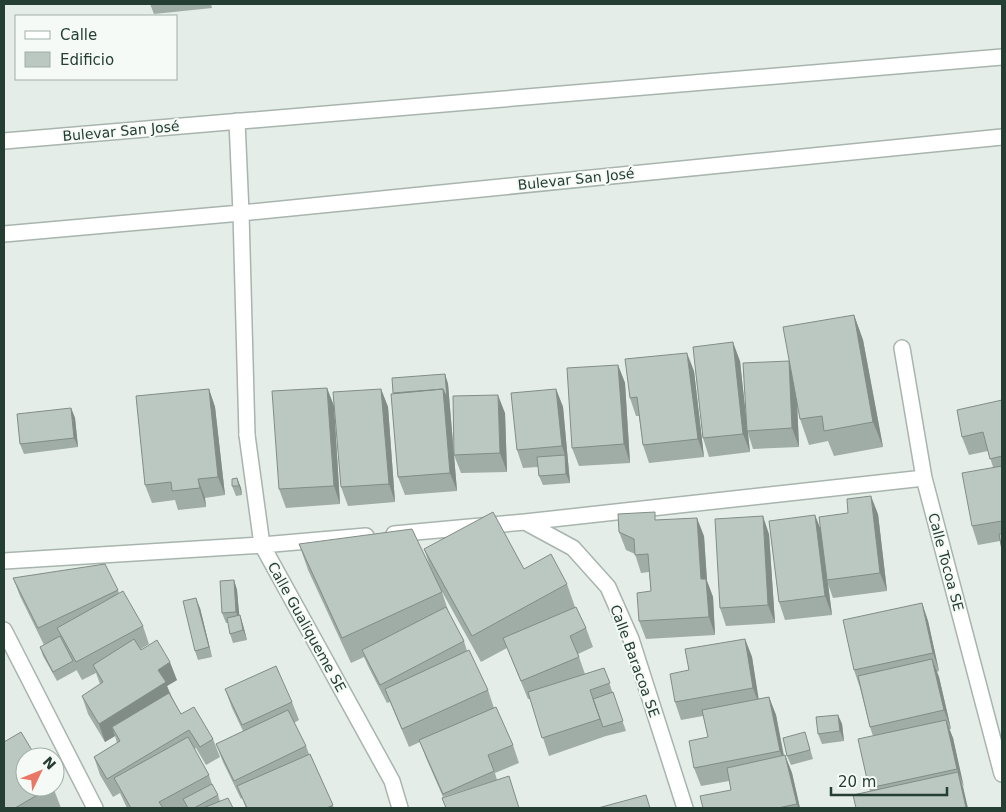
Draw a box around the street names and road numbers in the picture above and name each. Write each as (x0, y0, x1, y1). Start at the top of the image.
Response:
street label: Bulevar San José (62, 118, 180, 144)
street label: Bulevar San José (517, 165, 635, 193)
street label: Calle Tocoa SE (925, 511, 967, 613)
street label: Calle Gualiqueme SE (265, 559, 349, 695)
street label: Calle Baracoa SE (607, 602, 663, 720)

